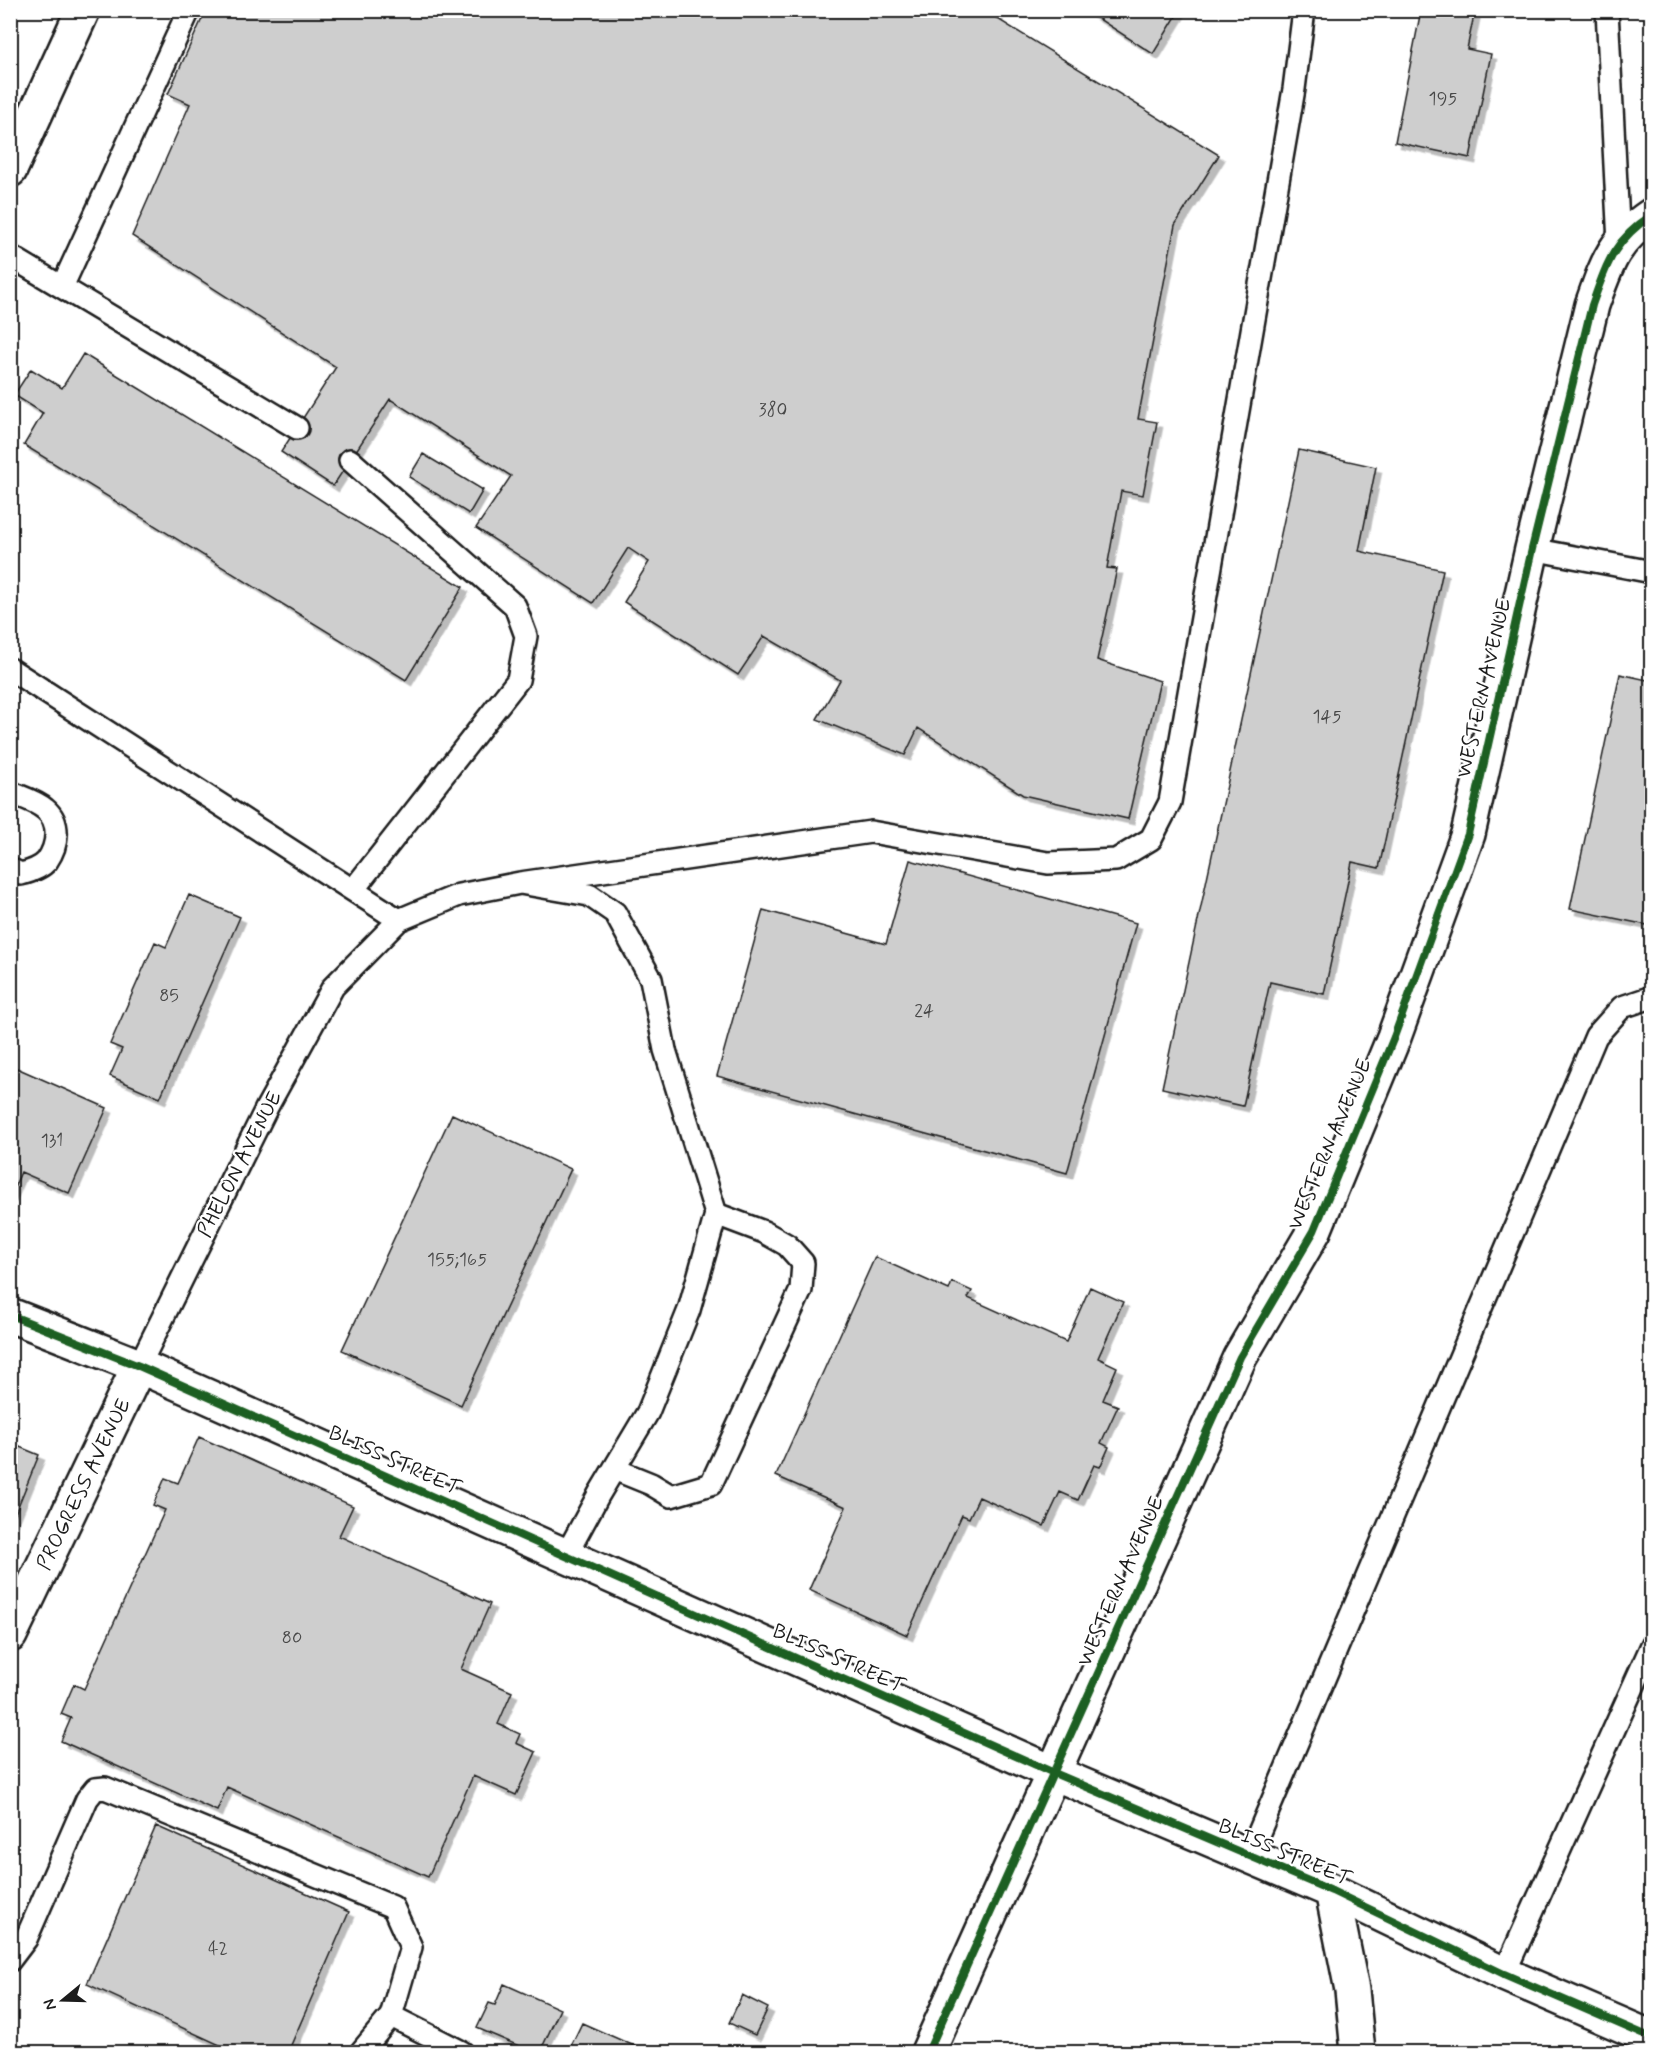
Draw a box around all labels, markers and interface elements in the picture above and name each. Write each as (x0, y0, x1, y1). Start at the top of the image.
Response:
house number: 195 (1429, 87, 1457, 111)
house number: 380 (759, 398, 787, 422)
street label: WESTERN AVENUE (1450, 596, 1518, 781)
house number: 145 (1313, 705, 1341, 729)
house number: 85 (159, 984, 179, 1008)
house number: 24 (914, 999, 934, 1023)
street label: WESTERN AVENUE (1281, 1054, 1379, 1234)
street label: PHELON AVENUE (191, 1087, 289, 1242)
house number: 131 (41, 1129, 63, 1153)
house number: 155;165 (427, 1248, 487, 1272)
street label: PROGRESS AVENUE (30, 1394, 138, 1575)
street label: BLISS STREET (324, 1419, 466, 1503)
street label: WESTERN AVENUE (1071, 1492, 1171, 1671)
street label: BLISS STREET (768, 1617, 910, 1701)
house number: 80 (282, 1626, 302, 1650)
street label: BLISS STREET (1214, 1812, 1356, 1894)
house number: 42 (208, 1937, 228, 1961)
north arrow (33, 1970, 93, 2030)
text: N (39, 1996, 62, 2013)

